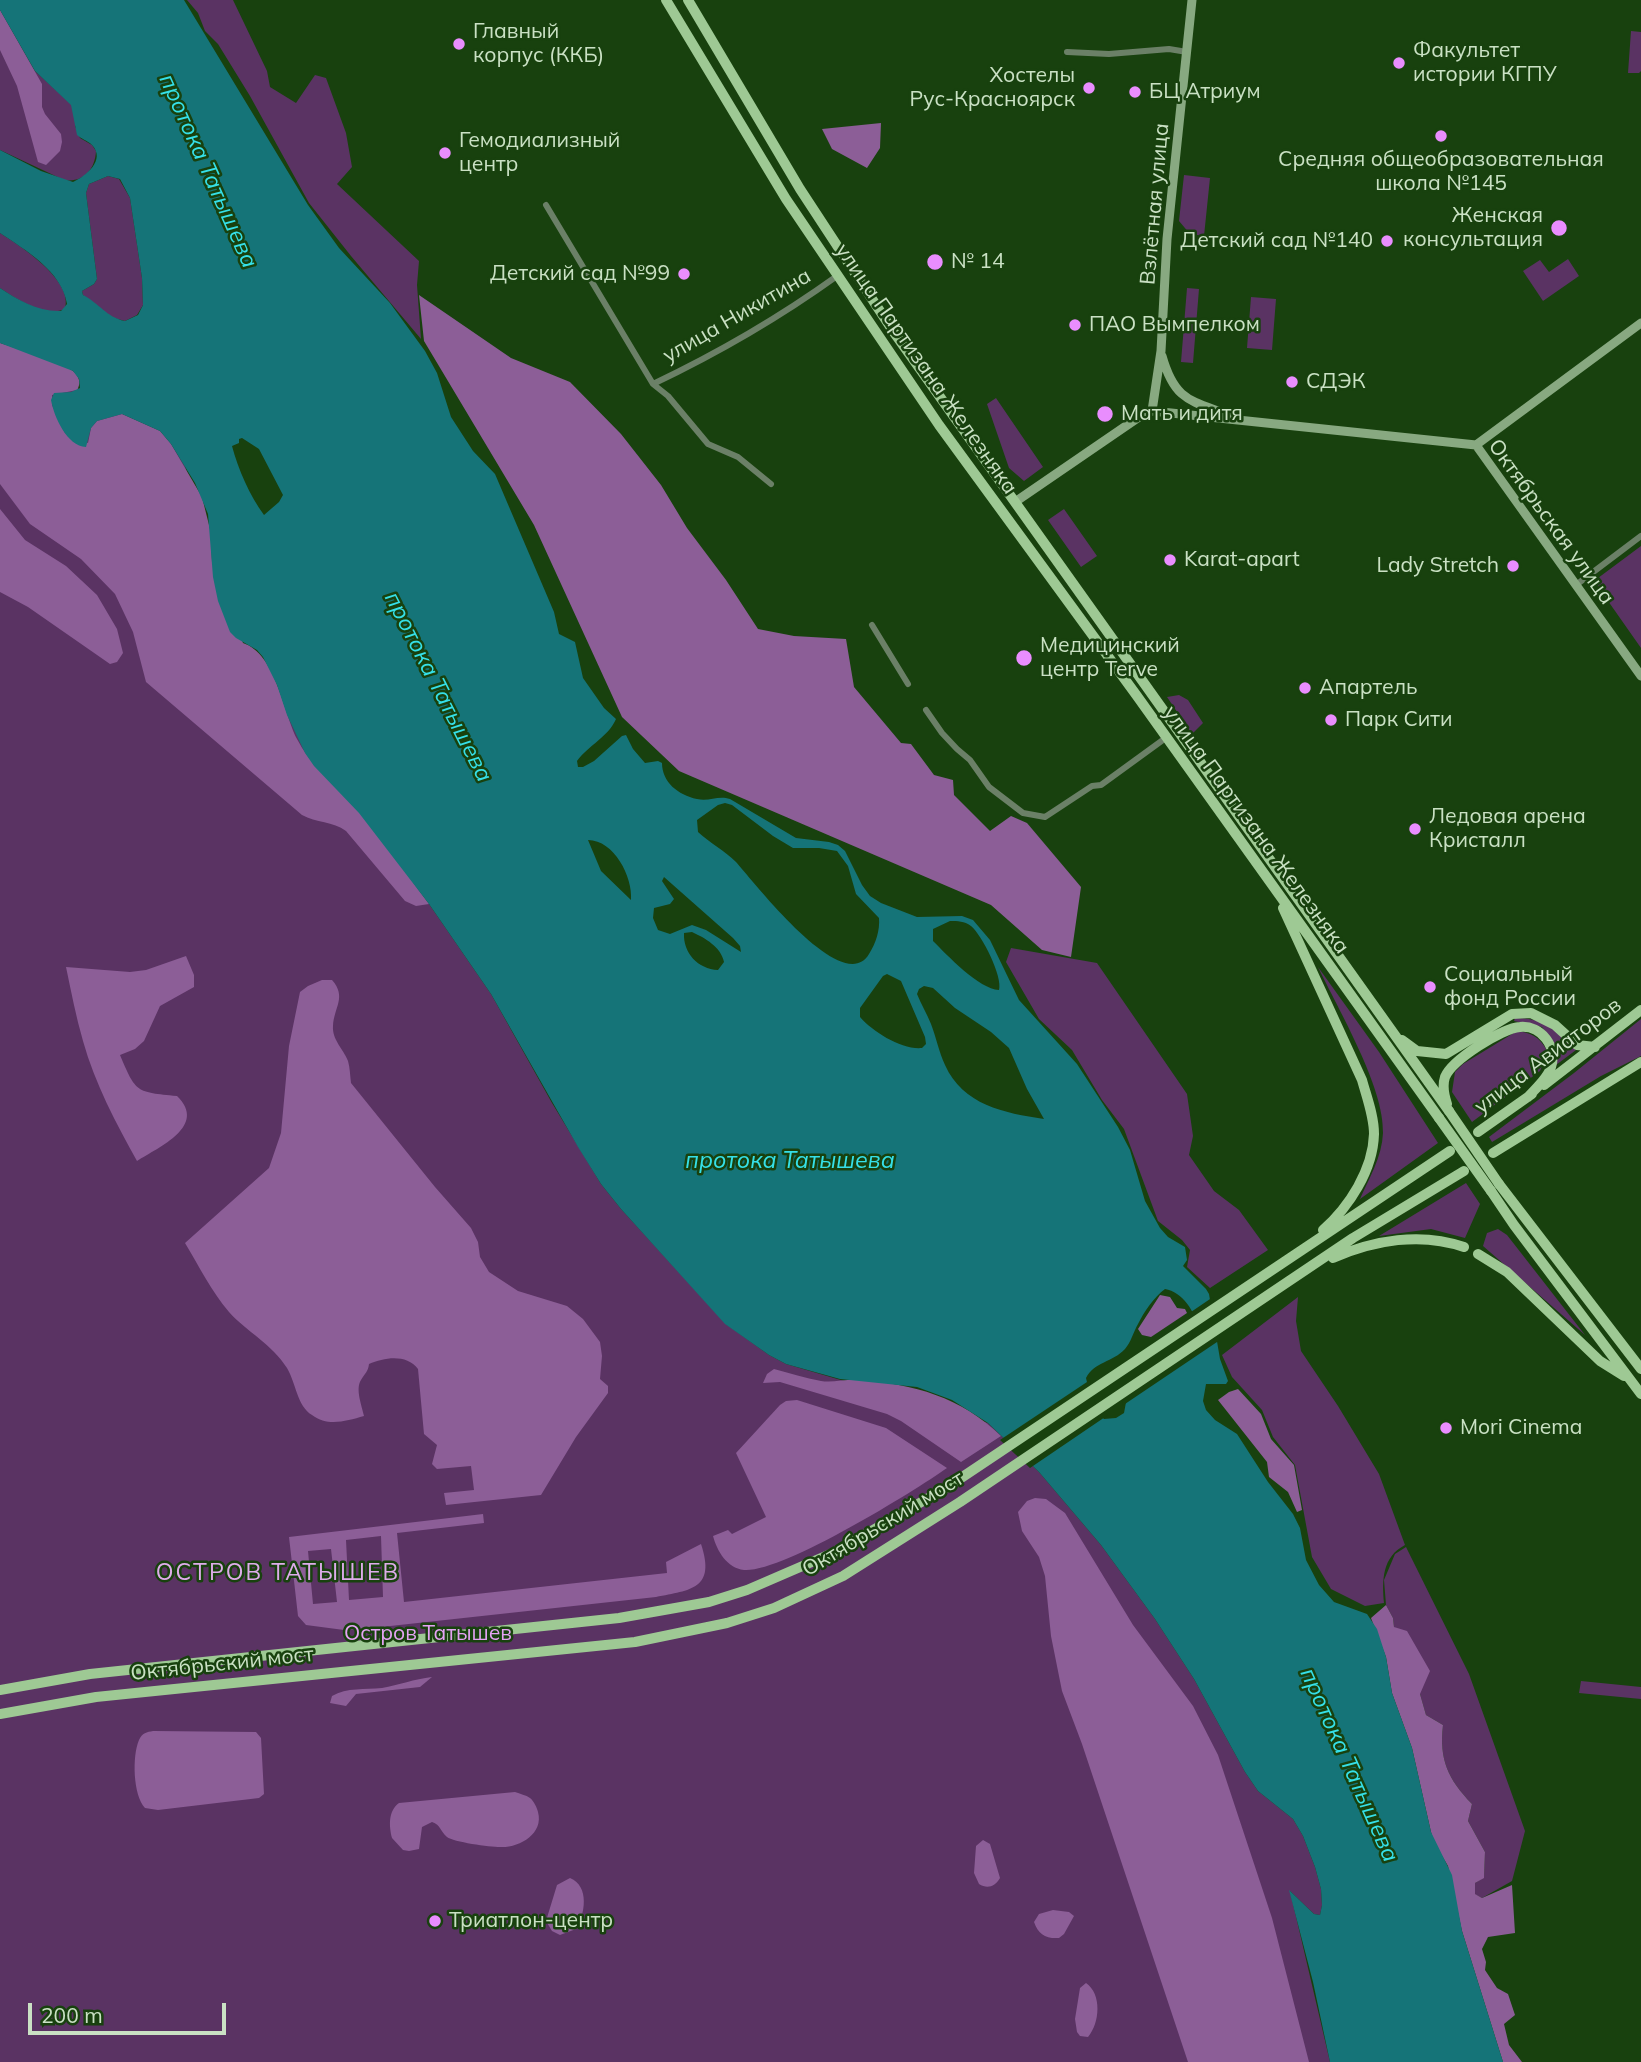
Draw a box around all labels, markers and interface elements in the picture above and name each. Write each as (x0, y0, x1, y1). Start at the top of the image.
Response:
place label: Главный корпус (ККБ) (473, 19, 604, 69)
marker: Главный корпус (ККБ) (451, 36, 467, 52)
place label: Факультет истории КГПУ (1413, 38, 1557, 88)
marker: Факультет истории КГПУ (1391, 55, 1407, 71)
place label: Хостелы Рус-Красноярск (909, 63, 1075, 113)
water label: протока Татышева (153, 70, 263, 272)
place label: БЦ Атриум (1149, 79, 1261, 105)
marker: Хостелы Рус-Красноярск (1081, 80, 1097, 96)
marker: БЦ Атриум (1127, 84, 1143, 100)
street label: Взлётная улица (1135, 122, 1175, 286)
place label: Гемодиализный центр (459, 128, 620, 178)
marker: Средняя общеобразовательная школа №145 (1433, 128, 1449, 144)
marker: Гемодиализный центр (437, 145, 453, 161)
place label: Средняя общеобразовательная школа №145 (1278, 147, 1604, 197)
place label: Женская консультация (1403, 203, 1543, 253)
marker: Женская консультация (1549, 218, 1569, 238)
place label: Детский сад №140 (1180, 228, 1373, 254)
marker: Детский сад №140 (1379, 233, 1395, 249)
street label: улица Партизана Железняка (830, 239, 1022, 499)
place label: № 14 (951, 249, 1004, 275)
marker: № 14 (925, 252, 945, 272)
place label: Детский сад №99 (490, 261, 670, 287)
street label: улица Никитина (659, 263, 815, 369)
marker: Детский сад №99 (676, 266, 692, 282)
place label: ПАО Вымпелком (1089, 312, 1260, 338)
marker: ПАО Вымпелком (1067, 317, 1083, 333)
place label: СДЭК (1306, 369, 1365, 395)
marker: СДЭК (1284, 374, 1300, 390)
place label: Мать и дитя (1121, 401, 1243, 427)
marker: Мать и дитя (1095, 404, 1115, 424)
street label: Октябрьская улица (1483, 434, 1619, 610)
place label: Karat-apart (1184, 547, 1299, 573)
marker: Karat-apart (1162, 552, 1178, 568)
place label: Lady Stretch (1376, 553, 1499, 579)
marker: Lady Stretch (1505, 558, 1521, 574)
water label: протока Татышева (378, 587, 498, 787)
place label: Медицинский центр Terve (1040, 633, 1180, 683)
marker: Медицинский центр Terve (1014, 648, 1034, 668)
place label: Апартель (1319, 675, 1418, 701)
marker: Апартель (1297, 680, 1313, 696)
street label: улица Партизана Железняка (1158, 701, 1354, 959)
place label: Парк Сити (1345, 707, 1452, 733)
marker: Парк Сити (1323, 712, 1339, 728)
place label: Ледовая арена Кристалл (1429, 804, 1586, 854)
marker: Ледовая арена Кристалл (1407, 821, 1423, 837)
place label: Социальный фонд России (1444, 962, 1576, 1012)
marker: Социальный фонд России (1422, 979, 1438, 995)
street label: улица Авиаторов (1470, 993, 1626, 1119)
water label: протока Татышева (685, 1147, 895, 1175)
place label: Mori Cinema (1460, 1415, 1582, 1441)
marker: Mori Cinema (1438, 1420, 1454, 1436)
street label: Октябрьский мост (798, 1466, 968, 1582)
district label: ОСТРОВ ТАТЫШЕВ (158, 1559, 398, 1587)
park label: Остров Татышев (344, 1621, 512, 1647)
street label: Октябрьский мост (129, 1642, 315, 1686)
water label: протока Татышева (1294, 1664, 1404, 1866)
place label: Триатлон-центр (449, 1908, 613, 1934)
marker: Триатлон-центр (427, 1913, 443, 1929)
scale bar (32, 1988, 229, 2032)
text: 200 m (41, 2002, 103, 2028)

